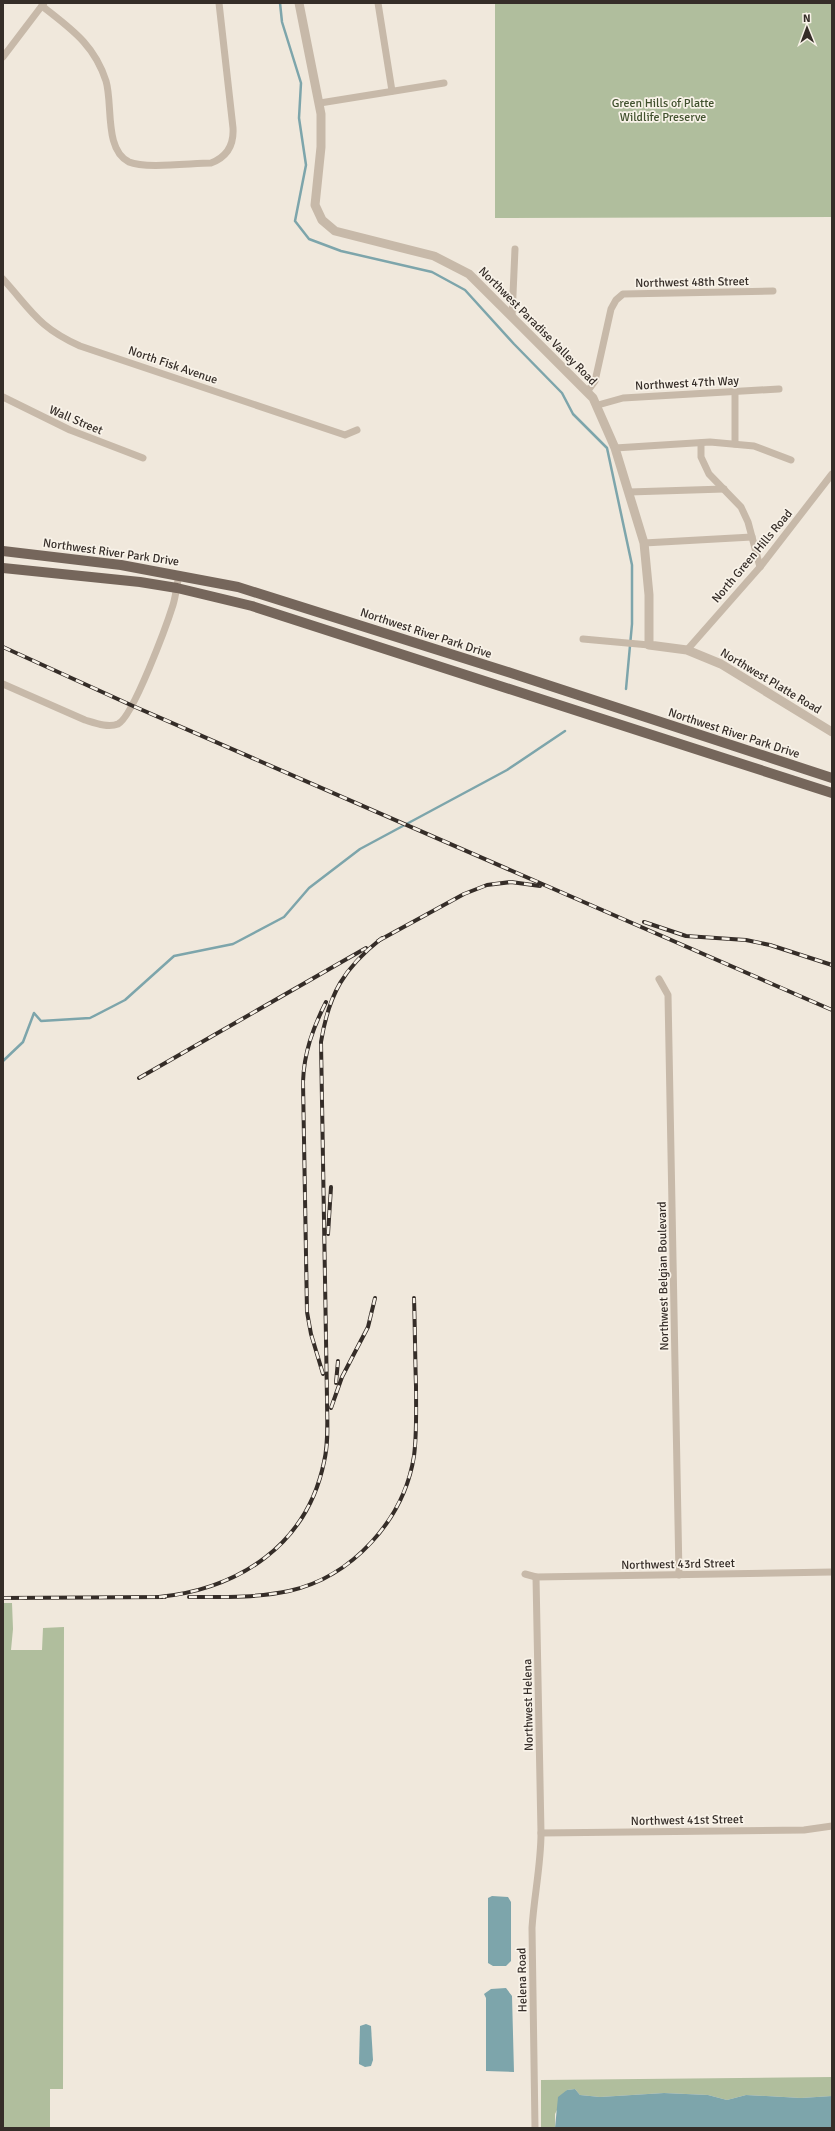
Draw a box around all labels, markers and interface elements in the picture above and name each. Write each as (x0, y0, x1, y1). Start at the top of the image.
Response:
north arrow (787, 8, 827, 48)
text: N (803, 12, 811, 25)
park label: Green Hills of Platte Wildlife Preserve (612, 96, 714, 125)
street label: Northwest Paradise Valley Road (475, 264, 600, 389)
street label: Northwest 48th Street (635, 274, 749, 291)
street label: North Fisk Avenue (126, 343, 219, 388)
street label: Northwest 47th Way (635, 373, 740, 394)
street label: Wall Street (47, 402, 105, 438)
street label: North Green Hills Road (709, 507, 796, 606)
street label: Northwest River Park Drive (42, 536, 180, 569)
street label: Northwest River Park Drive (358, 605, 494, 662)
street label: Northwest Platte Road (718, 645, 824, 718)
street label: Northwest River Park Drive (666, 705, 802, 762)
street label: Northwest Belgian Boulevard (655, 1201, 672, 1351)
street label: Northwest 43rd Street (621, 1556, 735, 1573)
street label: Northwest Helena (520, 1659, 537, 1751)
street label: Northwest 41st Street (631, 1812, 743, 1829)
street label: Helena Road (514, 1948, 531, 2012)

